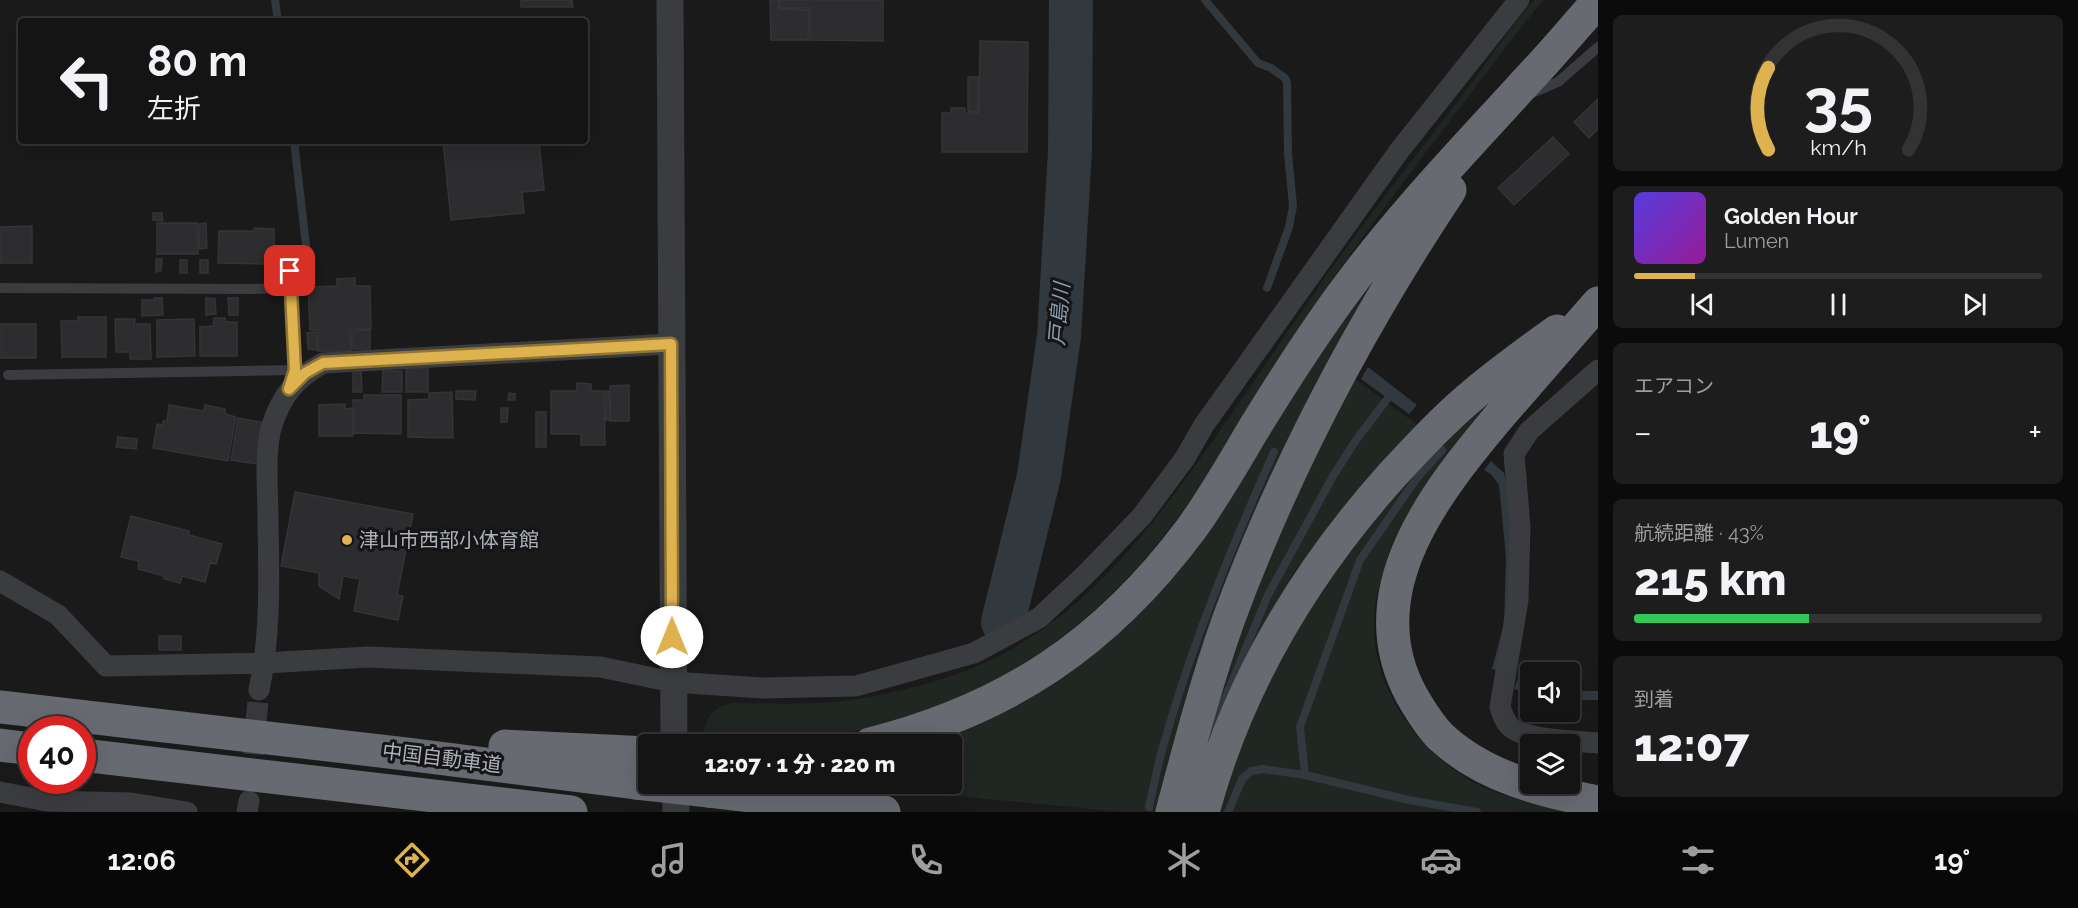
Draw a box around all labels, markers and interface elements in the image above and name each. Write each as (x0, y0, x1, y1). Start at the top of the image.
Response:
text: 80 m (147, 37, 247, 86)
icon: left (48, 42, 126, 120)
text: 35 (1803, 65, 1873, 139)
text: 左折 (147, 93, 201, 124)
text: km/h (1810, 135, 1866, 160)
text: Golden Hour (1724, 203, 1858, 229)
text: Lumen (1724, 229, 1789, 253)
pin (264, 245, 315, 296)
icon: arrive (273, 254, 306, 287)
water label: 戸島川 (1044, 280, 1074, 346)
icon: previous (1686, 288, 1719, 321)
icon: pause (1822, 288, 1855, 321)
icon: next (1958, 288, 1991, 321)
text: エアコン (1634, 374, 1714, 398)
text: 19° (1809, 406, 1871, 459)
text: − (1634, 413, 1652, 452)
text: + (2028, 413, 2042, 452)
text: 航続距離 · 43% (1634, 521, 1764, 545)
place label: 津山市西部小体育館 (359, 528, 539, 552)
marker: 津山市西部小体育館 (340, 533, 354, 547)
text: 215 km (1634, 553, 1787, 606)
position arrow (640, 605, 704, 669)
map controls (1520, 662, 1580, 794)
button: sound (1520, 662, 1580, 722)
text: 到着 (1634, 687, 1674, 711)
speed limit sign: 40 (18, 716, 96, 794)
text: 12:07 (1634, 719, 1749, 772)
button: layers (1520, 734, 1580, 794)
street label: 中国自動車道 (381, 739, 503, 777)
text: 12:07 · 1 分 · 220 m (705, 751, 895, 777)
icon: directions (391, 839, 433, 881)
icon: music (648, 839, 690, 881)
icon: phone (905, 839, 947, 881)
icon: climate (1163, 839, 1205, 881)
icon: car (1420, 839, 1462, 881)
icon: filters (1677, 839, 1719, 881)
text: 12:06 (108, 845, 176, 876)
text: 19° (1934, 845, 1970, 876)

